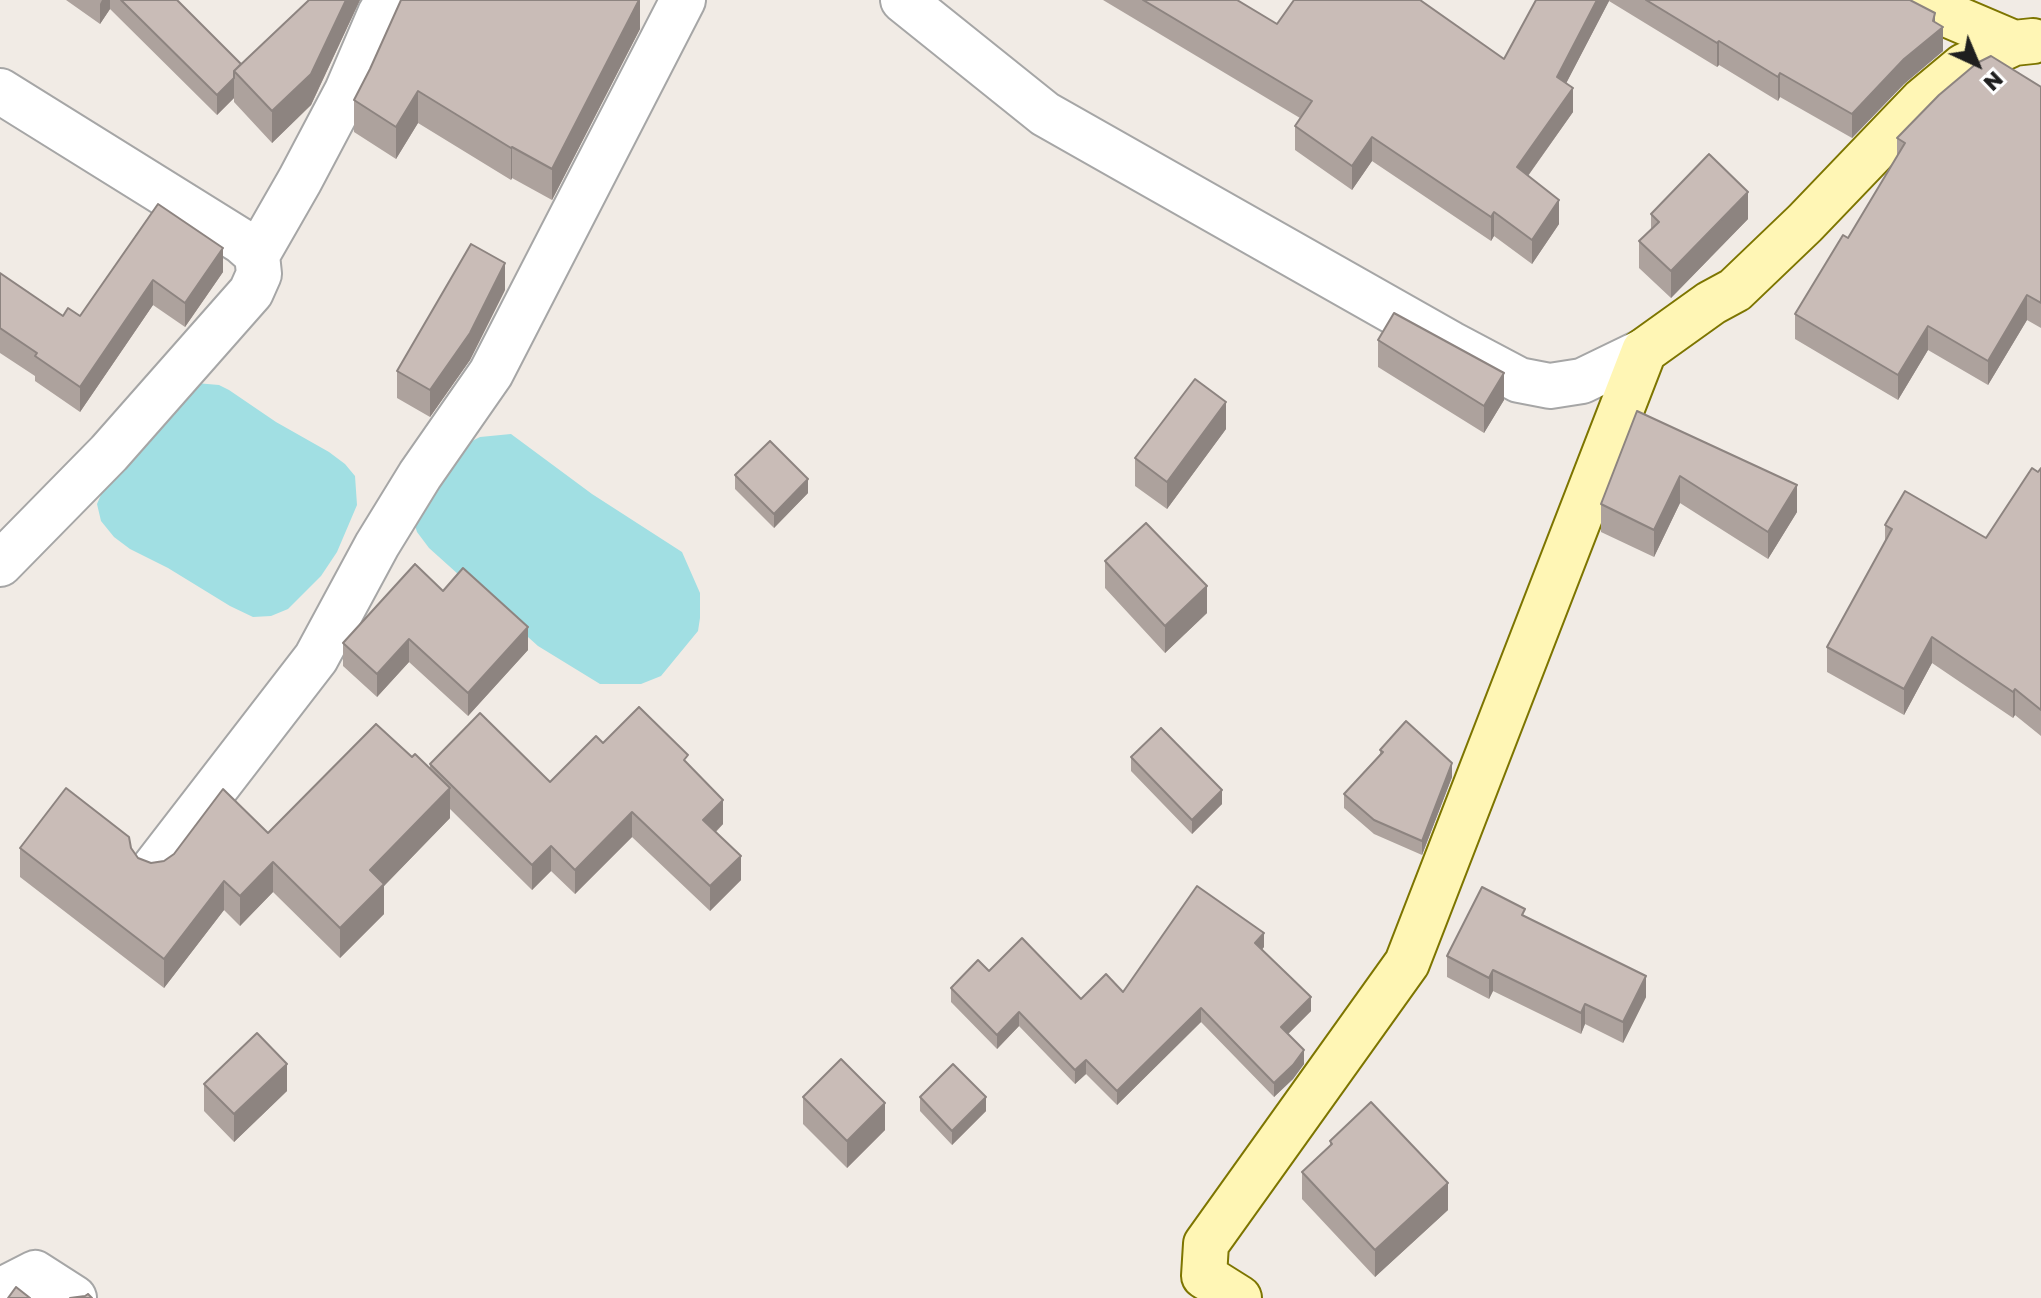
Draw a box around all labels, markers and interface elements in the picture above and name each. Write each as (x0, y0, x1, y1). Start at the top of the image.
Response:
north arrow (1937, 24, 2017, 104)
text: N (1979, 66, 2009, 97)

